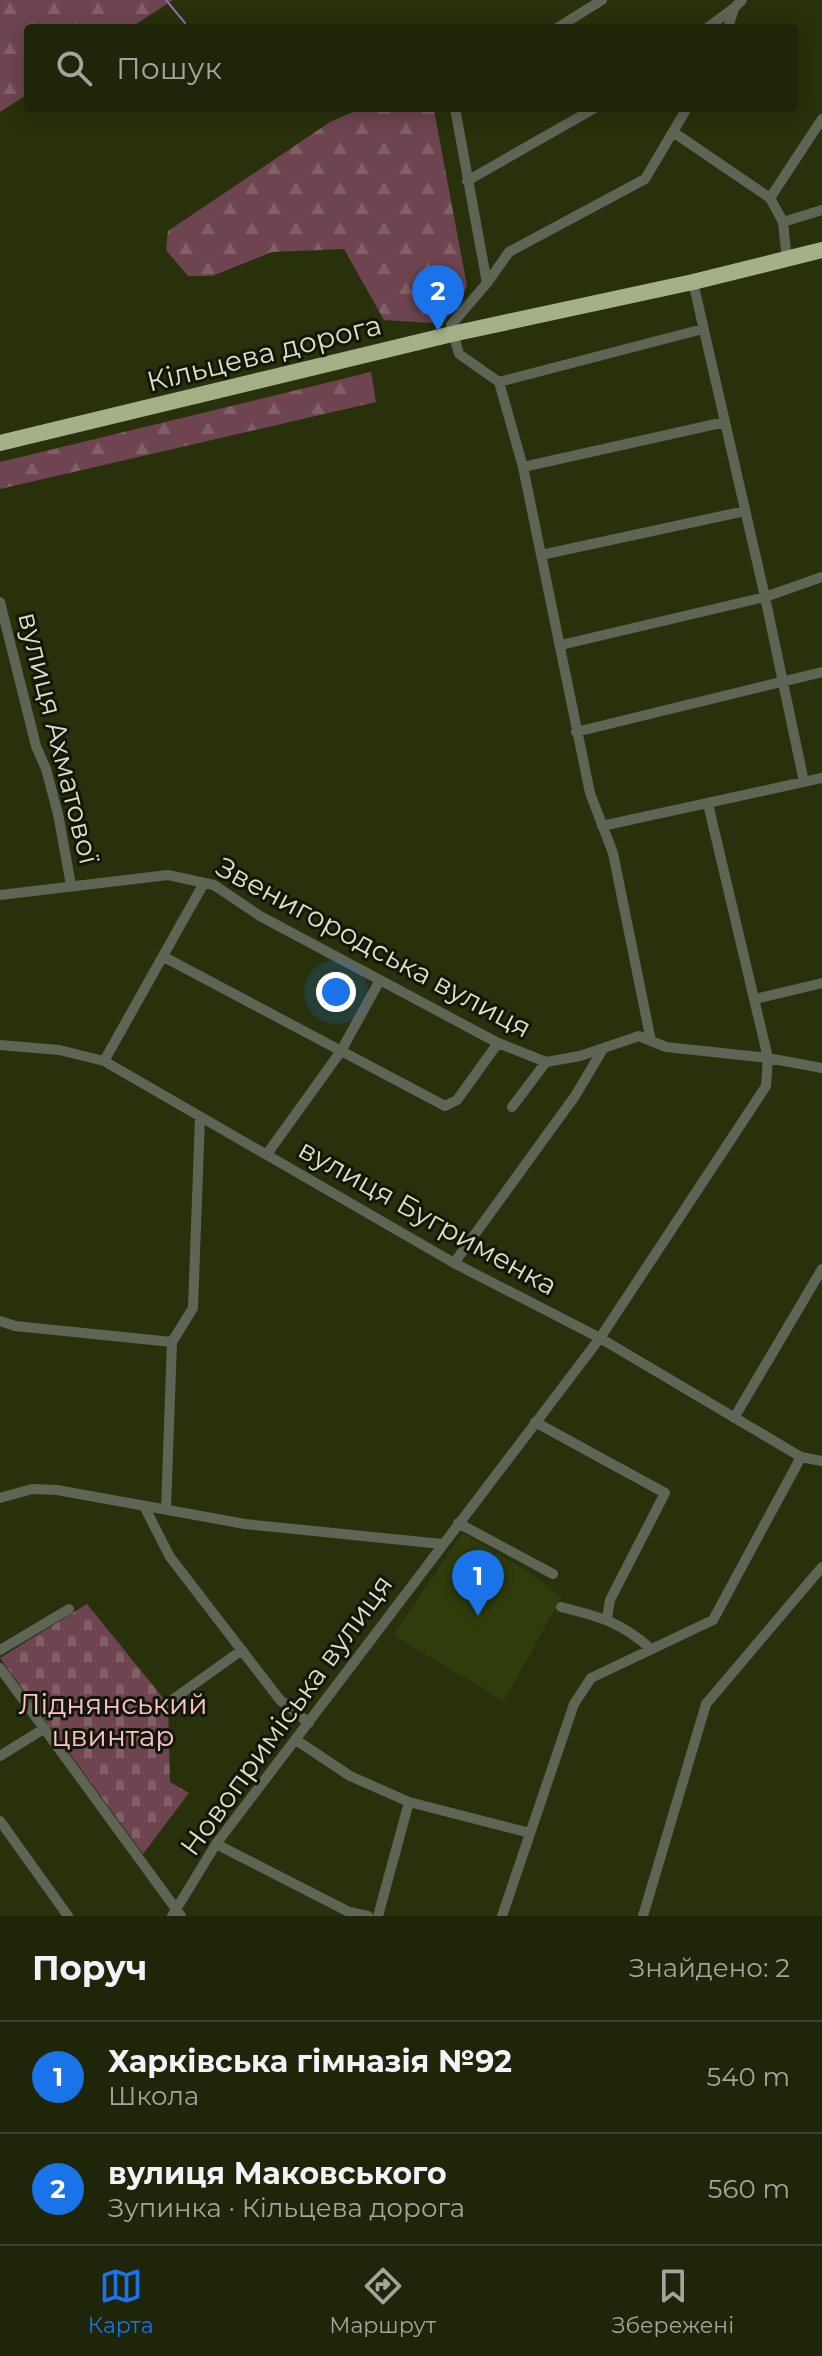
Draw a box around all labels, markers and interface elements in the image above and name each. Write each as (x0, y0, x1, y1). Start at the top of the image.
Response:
search box (24, 24, 798, 112)
icon: search (52, 46, 96, 90)
text: Пошук (116, 50, 222, 87)
pin: 2 (412, 265, 464, 331)
street label: Кільцева дорога (143, 307, 385, 399)
street label: вулиця Ахматової (11, 609, 107, 867)
street label: Звенигородська вулиця (211, 849, 537, 1045)
your location (316, 972, 356, 1012)
street label: вулиця Бугрименка (293, 1132, 563, 1302)
pin: 1 (452, 1550, 504, 1616)
street label: Новоприміська вулиця (173, 1568, 399, 1862)
park label: Ліднянський цвинтар (19, 1687, 207, 1753)
text: Поруч (32, 1947, 147, 1989)
text: Знайдено: 2 (629, 1952, 790, 1984)
text: Харківська гімназія №92 (108, 2043, 512, 2080)
text: 1 (53, 2061, 63, 2093)
text: 540 m (706, 2061, 790, 2093)
text: Школа (108, 2080, 199, 2112)
text: вулиця Маковського (108, 2155, 447, 2192)
text: 2 (50, 2173, 66, 2205)
text: 560 m (708, 2173, 790, 2205)
text: Зупинка · Кільцева дорога (108, 2192, 465, 2224)
tab: Карта (88, 2264, 154, 2339)
tab: Маршрут (329, 2264, 436, 2339)
tab: Збережені (612, 2264, 734, 2339)

